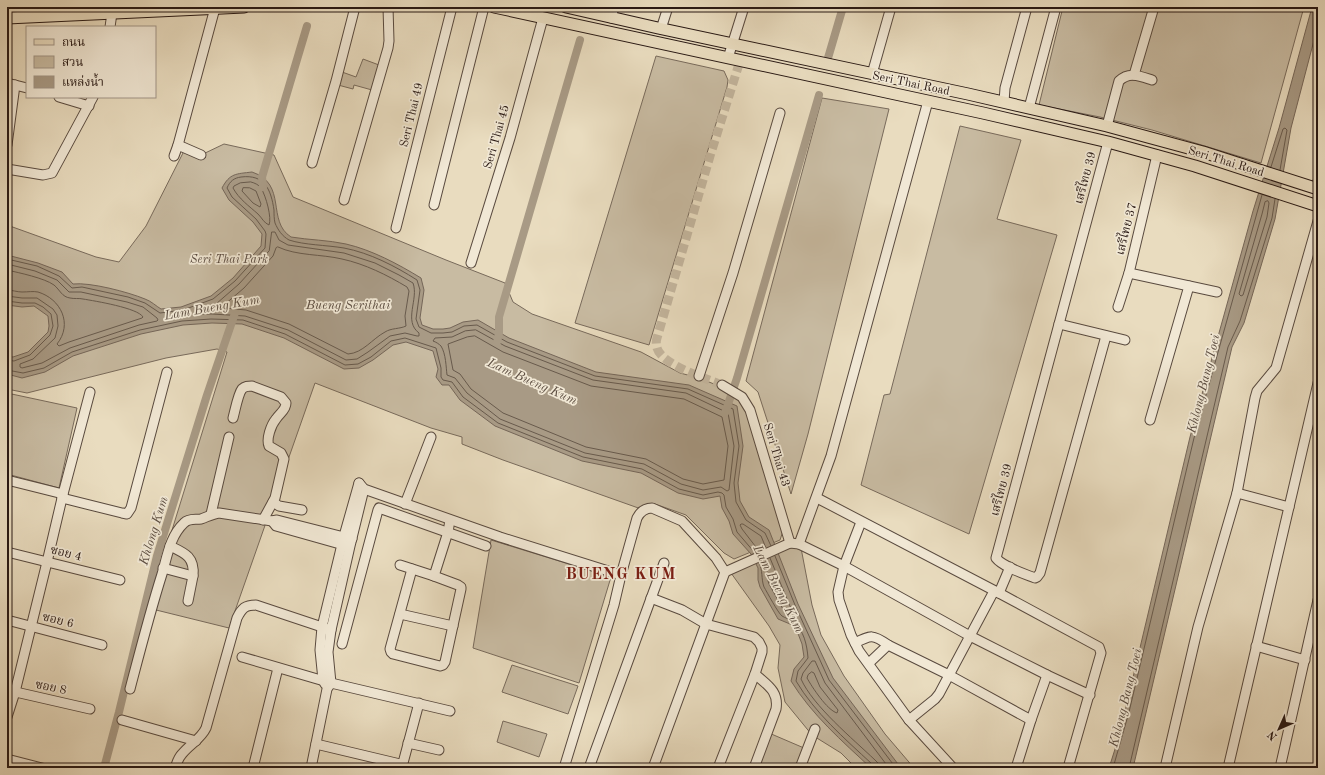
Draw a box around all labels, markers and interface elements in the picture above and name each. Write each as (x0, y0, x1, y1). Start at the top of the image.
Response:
legend (26, 26, 156, 98)
text: ถนน (62, 37, 85, 49)
text: สวน (62, 57, 84, 69)
street label: Seri Thai Road (871, 70, 951, 98)
text: แหล่งน้ำ (62, 73, 104, 89)
street label: Seri Thai 49 (398, 82, 426, 148)
street label: Seri Thai 45 (481, 103, 512, 170)
street label: Seri Thai Road (1187, 145, 1265, 179)
street label: เสรีไทย 39 (1069, 149, 1099, 206)
street label: เสรีไทย 37 (1111, 200, 1139, 257)
park label: Seri Thai Park (190, 254, 268, 266)
water label: Lam Bueng Kum (162, 293, 261, 323)
water label: Bueng Serithai (305, 299, 391, 312)
water label: Khlong Bang Toei (1185, 333, 1223, 436)
water label: Lam Bueng Kum (484, 356, 579, 408)
street label: Seri Thai 43 (761, 422, 791, 488)
street label: เสรีไทย 39 (985, 461, 1015, 518)
water label: Khlong Kum (137, 495, 171, 568)
water label: Lam Bueng Kum (750, 542, 806, 635)
street label: ซอย 4 (49, 544, 83, 564)
district label: BUENG KUM (565, 567, 677, 583)
street label: ซอย 6 (41, 611, 75, 631)
water label: Khlong Bang Toei (1107, 647, 1145, 750)
street label: ซอย 8 (34, 679, 68, 697)
north arrow (1259, 709, 1299, 749)
text: N (1266, 728, 1280, 742)

